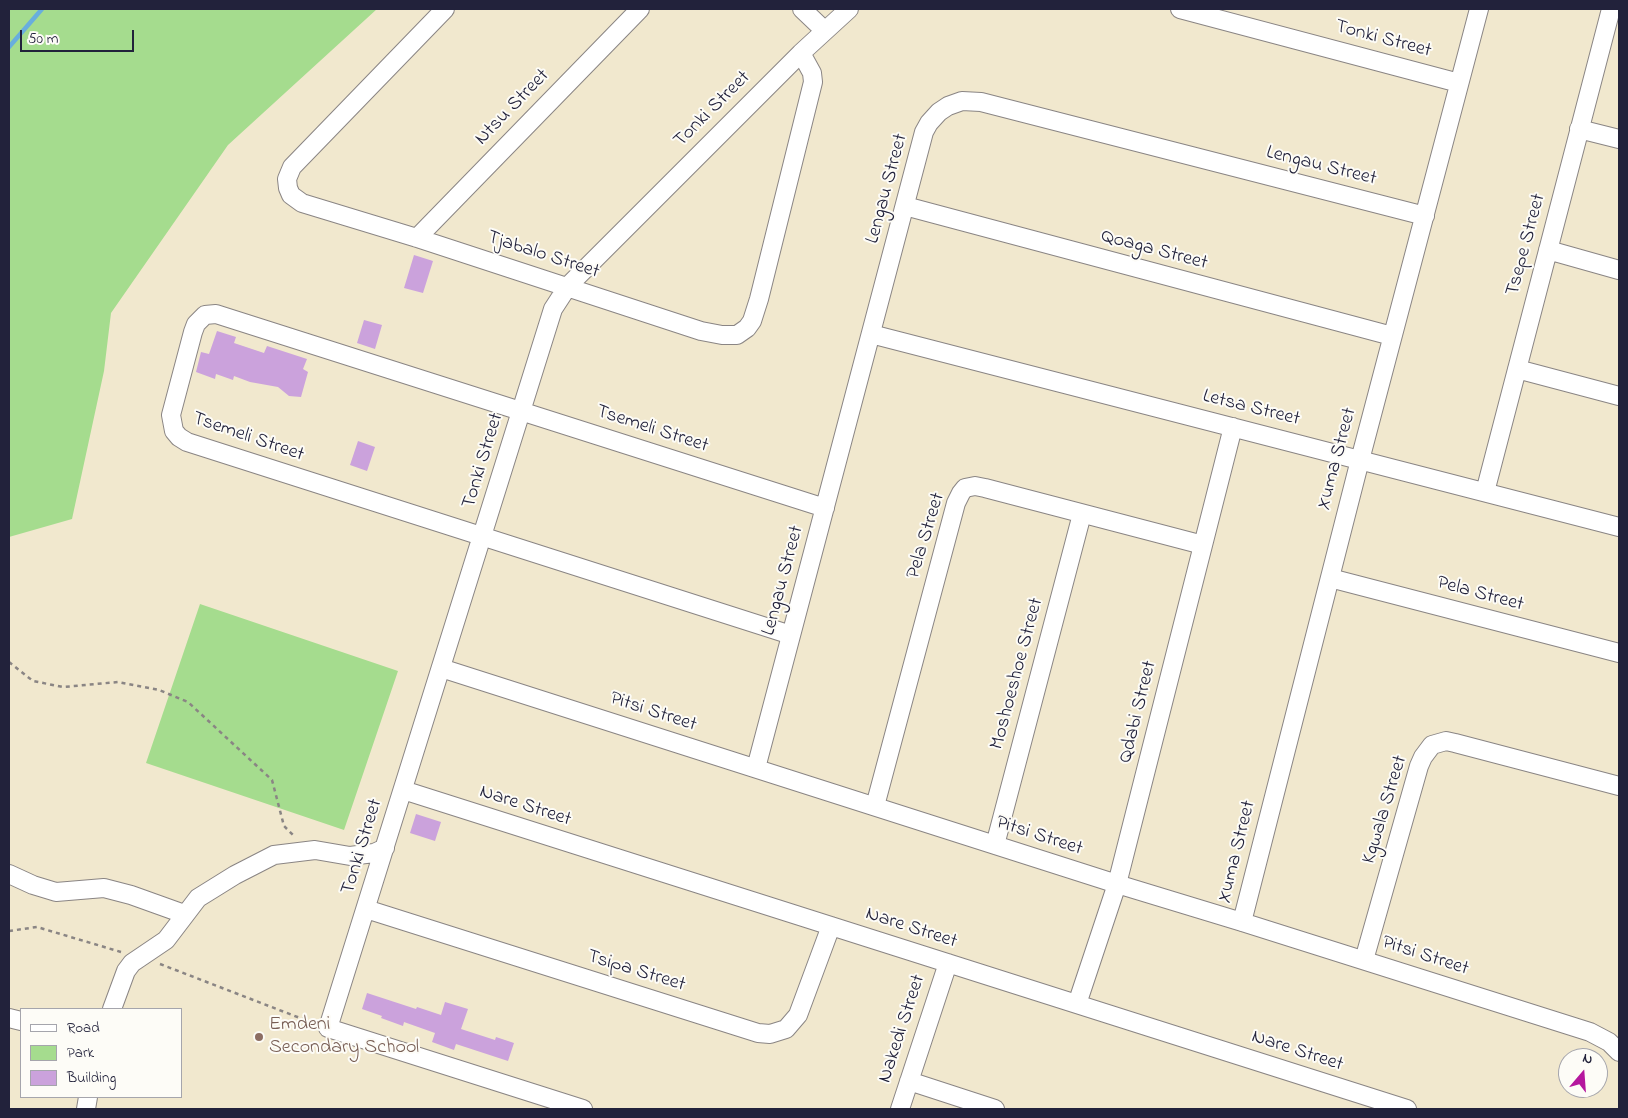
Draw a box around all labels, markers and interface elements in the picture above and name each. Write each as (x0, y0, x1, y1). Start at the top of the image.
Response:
street label: Tonki Street (1332, 16, 1434, 64)
scale bar (22, 20, 136, 52)
text: 50 m (28, 28, 58, 50)
street label: Ntsu Street (471, 65, 555, 151)
street label: Tonki Street (670, 67, 756, 153)
street label: Lengau Street (862, 131, 914, 247)
street label: Lengau Street (1263, 142, 1379, 192)
street label: Tsepe Street (1502, 191, 1552, 299)
street label: Qoaga Street (1098, 225, 1210, 277)
street label: Tjabalo Street (484, 227, 602, 285)
street label: Letsa Street (1200, 385, 1302, 433)
street label: Tsemeli Street (593, 401, 711, 459)
street label: Xuma Street (1313, 405, 1363, 513)
street label: Tsemeli Street (189, 408, 307, 468)
street label: Tonki Street (458, 410, 510, 512)
street label: Pela Street (903, 490, 951, 582)
street label: Lengau Street (758, 523, 810, 639)
street label: Pela Street (1434, 572, 1526, 618)
street label: Moshoeshoe Street (986, 596, 1050, 752)
street label: Qdabi Street (1115, 658, 1163, 766)
street label: Pitsi Street (607, 688, 699, 738)
street label: Kgwala Street (1358, 753, 1414, 867)
street label: Nare Street (476, 781, 574, 833)
street label: Tonki Street (337, 796, 389, 898)
street label: Xuma Street (1214, 798, 1262, 906)
street label: Pitsi Street (993, 812, 1085, 862)
street label: Nare Street (862, 903, 960, 955)
street label: Pitsi Street (1379, 932, 1471, 982)
street label: Tsipa Street (584, 946, 688, 998)
street label: Nakedi Street (874, 972, 932, 1086)
legend (20, 1008, 182, 1098)
place label: Emdeni Secondary School (269, 1014, 419, 1061)
text: Road (67, 1017, 100, 1039)
street label: Nare Street (1248, 1026, 1346, 1078)
marker: Emdeni Secondary School (253, 1031, 265, 1043)
text: Park (67, 1042, 94, 1064)
north arrow (1558, 1048, 1608, 1098)
text: N (1580, 1048, 1595, 1071)
text: Building (67, 1067, 116, 1089)

